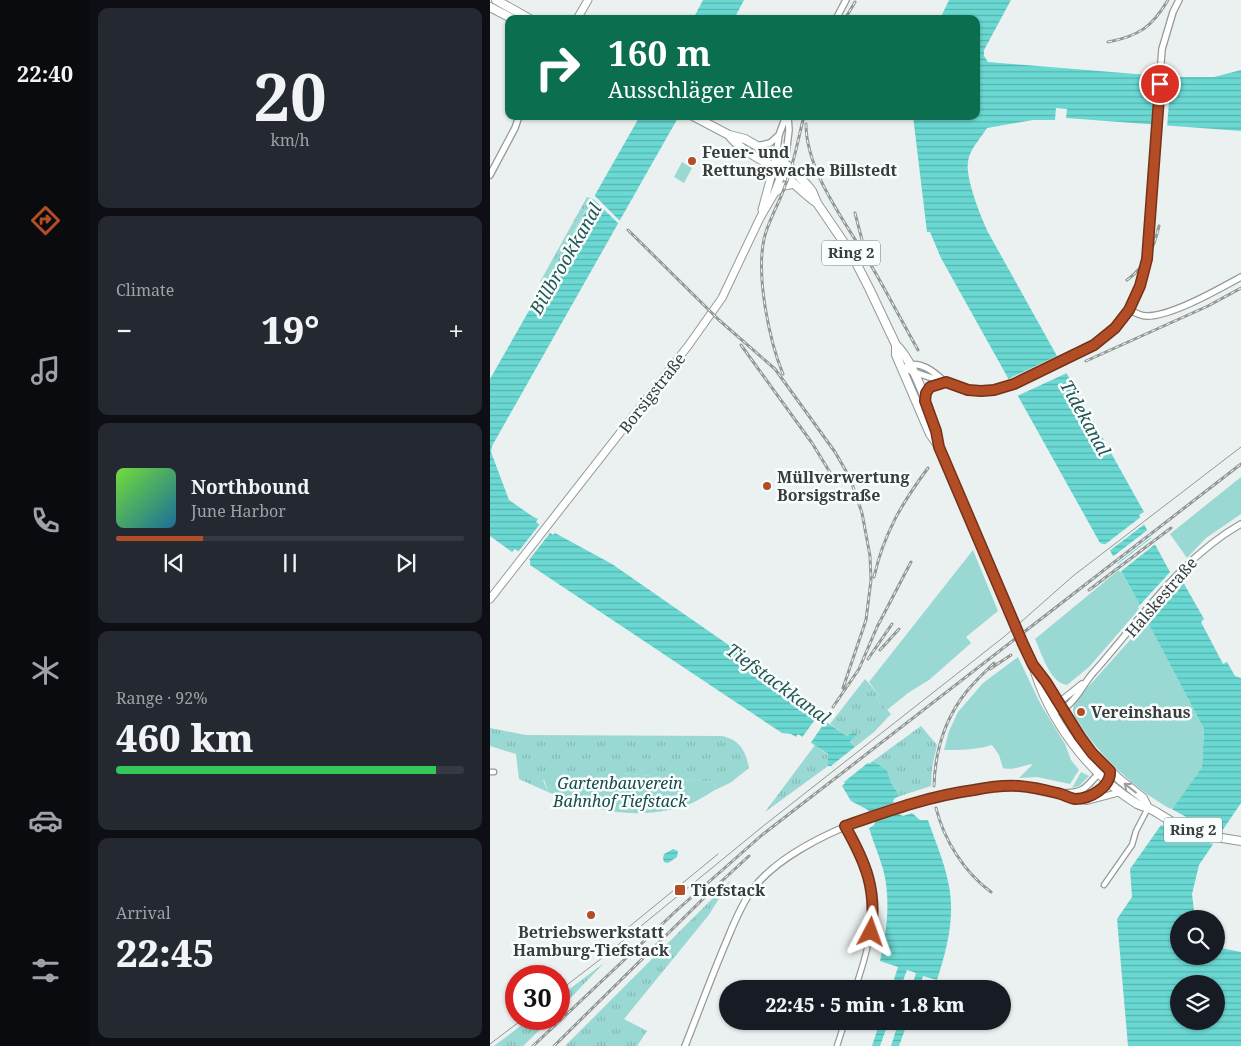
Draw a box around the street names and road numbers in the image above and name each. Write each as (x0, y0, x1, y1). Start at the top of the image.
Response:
road number: Ring 2 (822, 240, 880, 266)
street label: Borsigstraße (614, 348, 690, 438)
street label: Halskestraße (1120, 552, 1202, 642)
road number: Ring 2 (1164, 818, 1222, 842)

